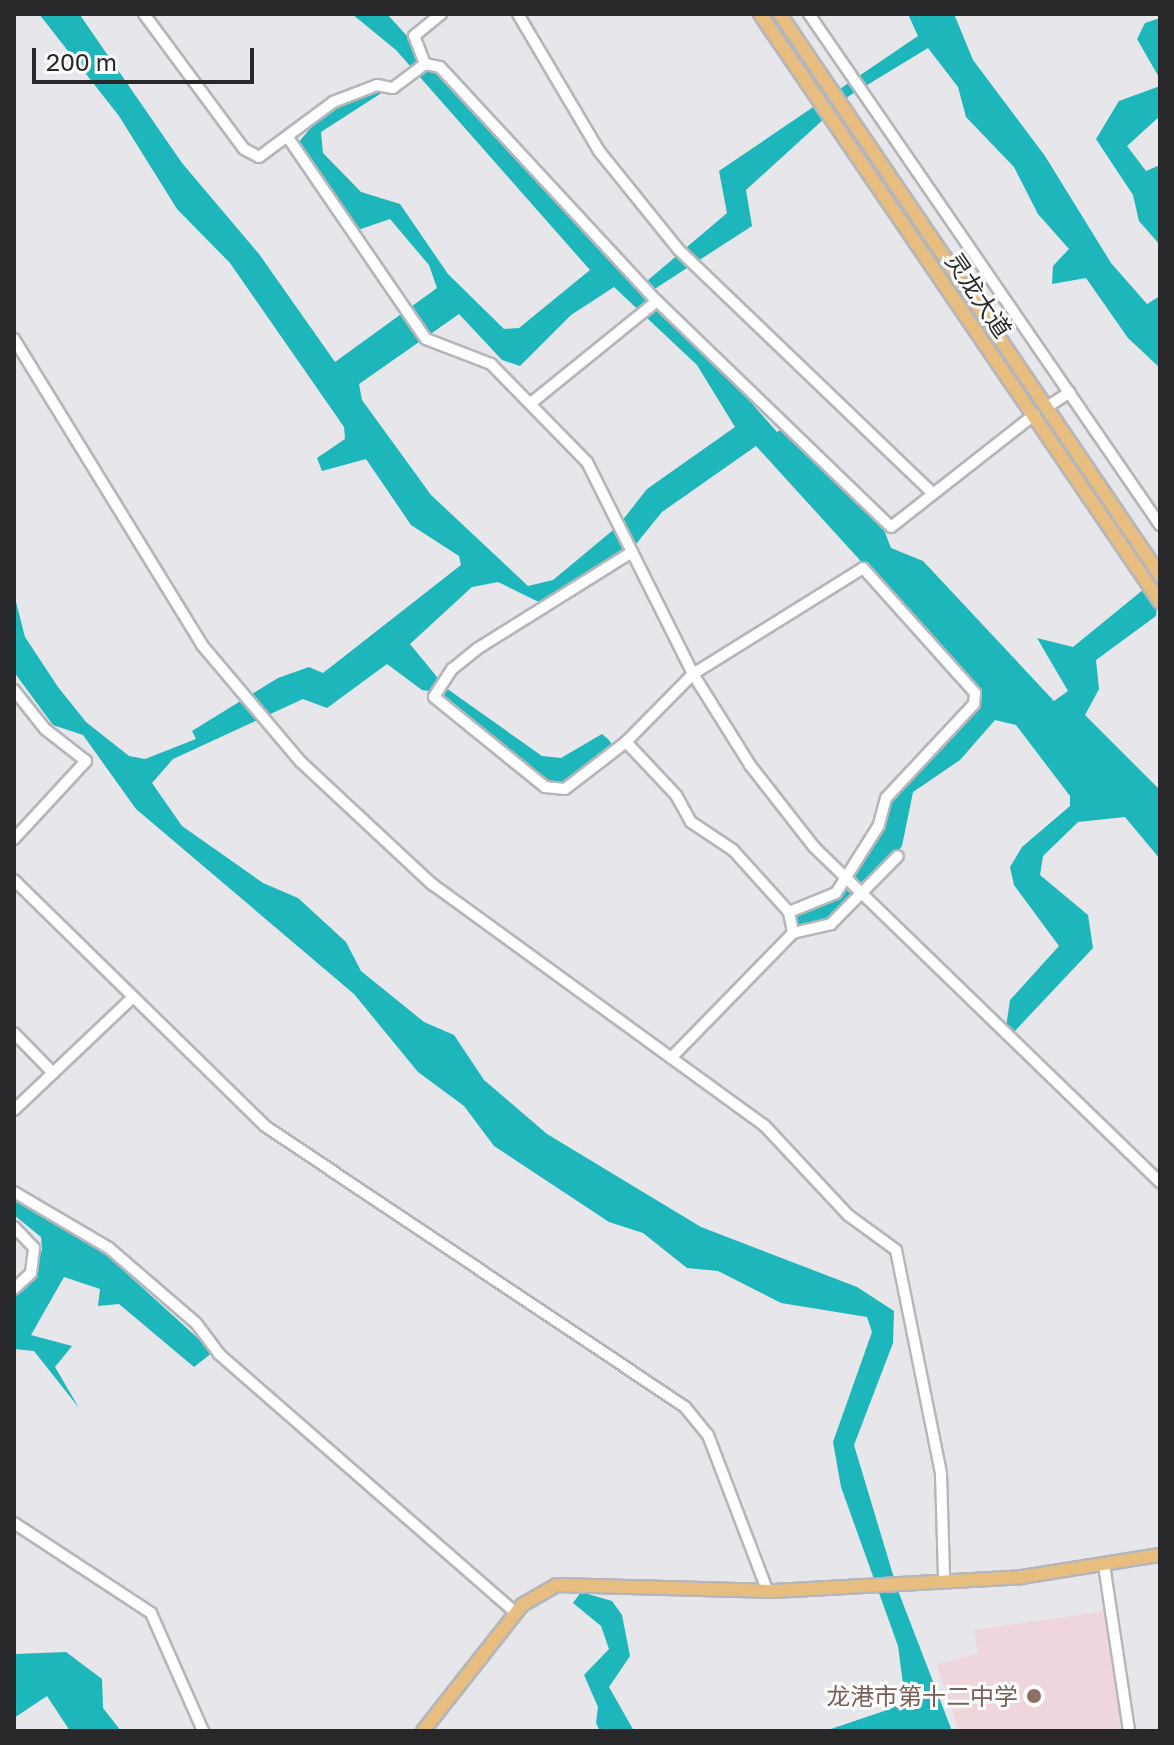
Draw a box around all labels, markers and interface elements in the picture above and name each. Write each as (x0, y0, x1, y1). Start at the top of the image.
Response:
scale bar (36, 32, 258, 82)
text: 200 m (46, 47, 117, 76)
street label: 灵龙大道 (940, 247, 1018, 343)
place label: 龙港市第十二中学 (826, 1682, 1018, 1710)
marker: 龙港市第十二中学 (1025, 1687, 1043, 1705)

